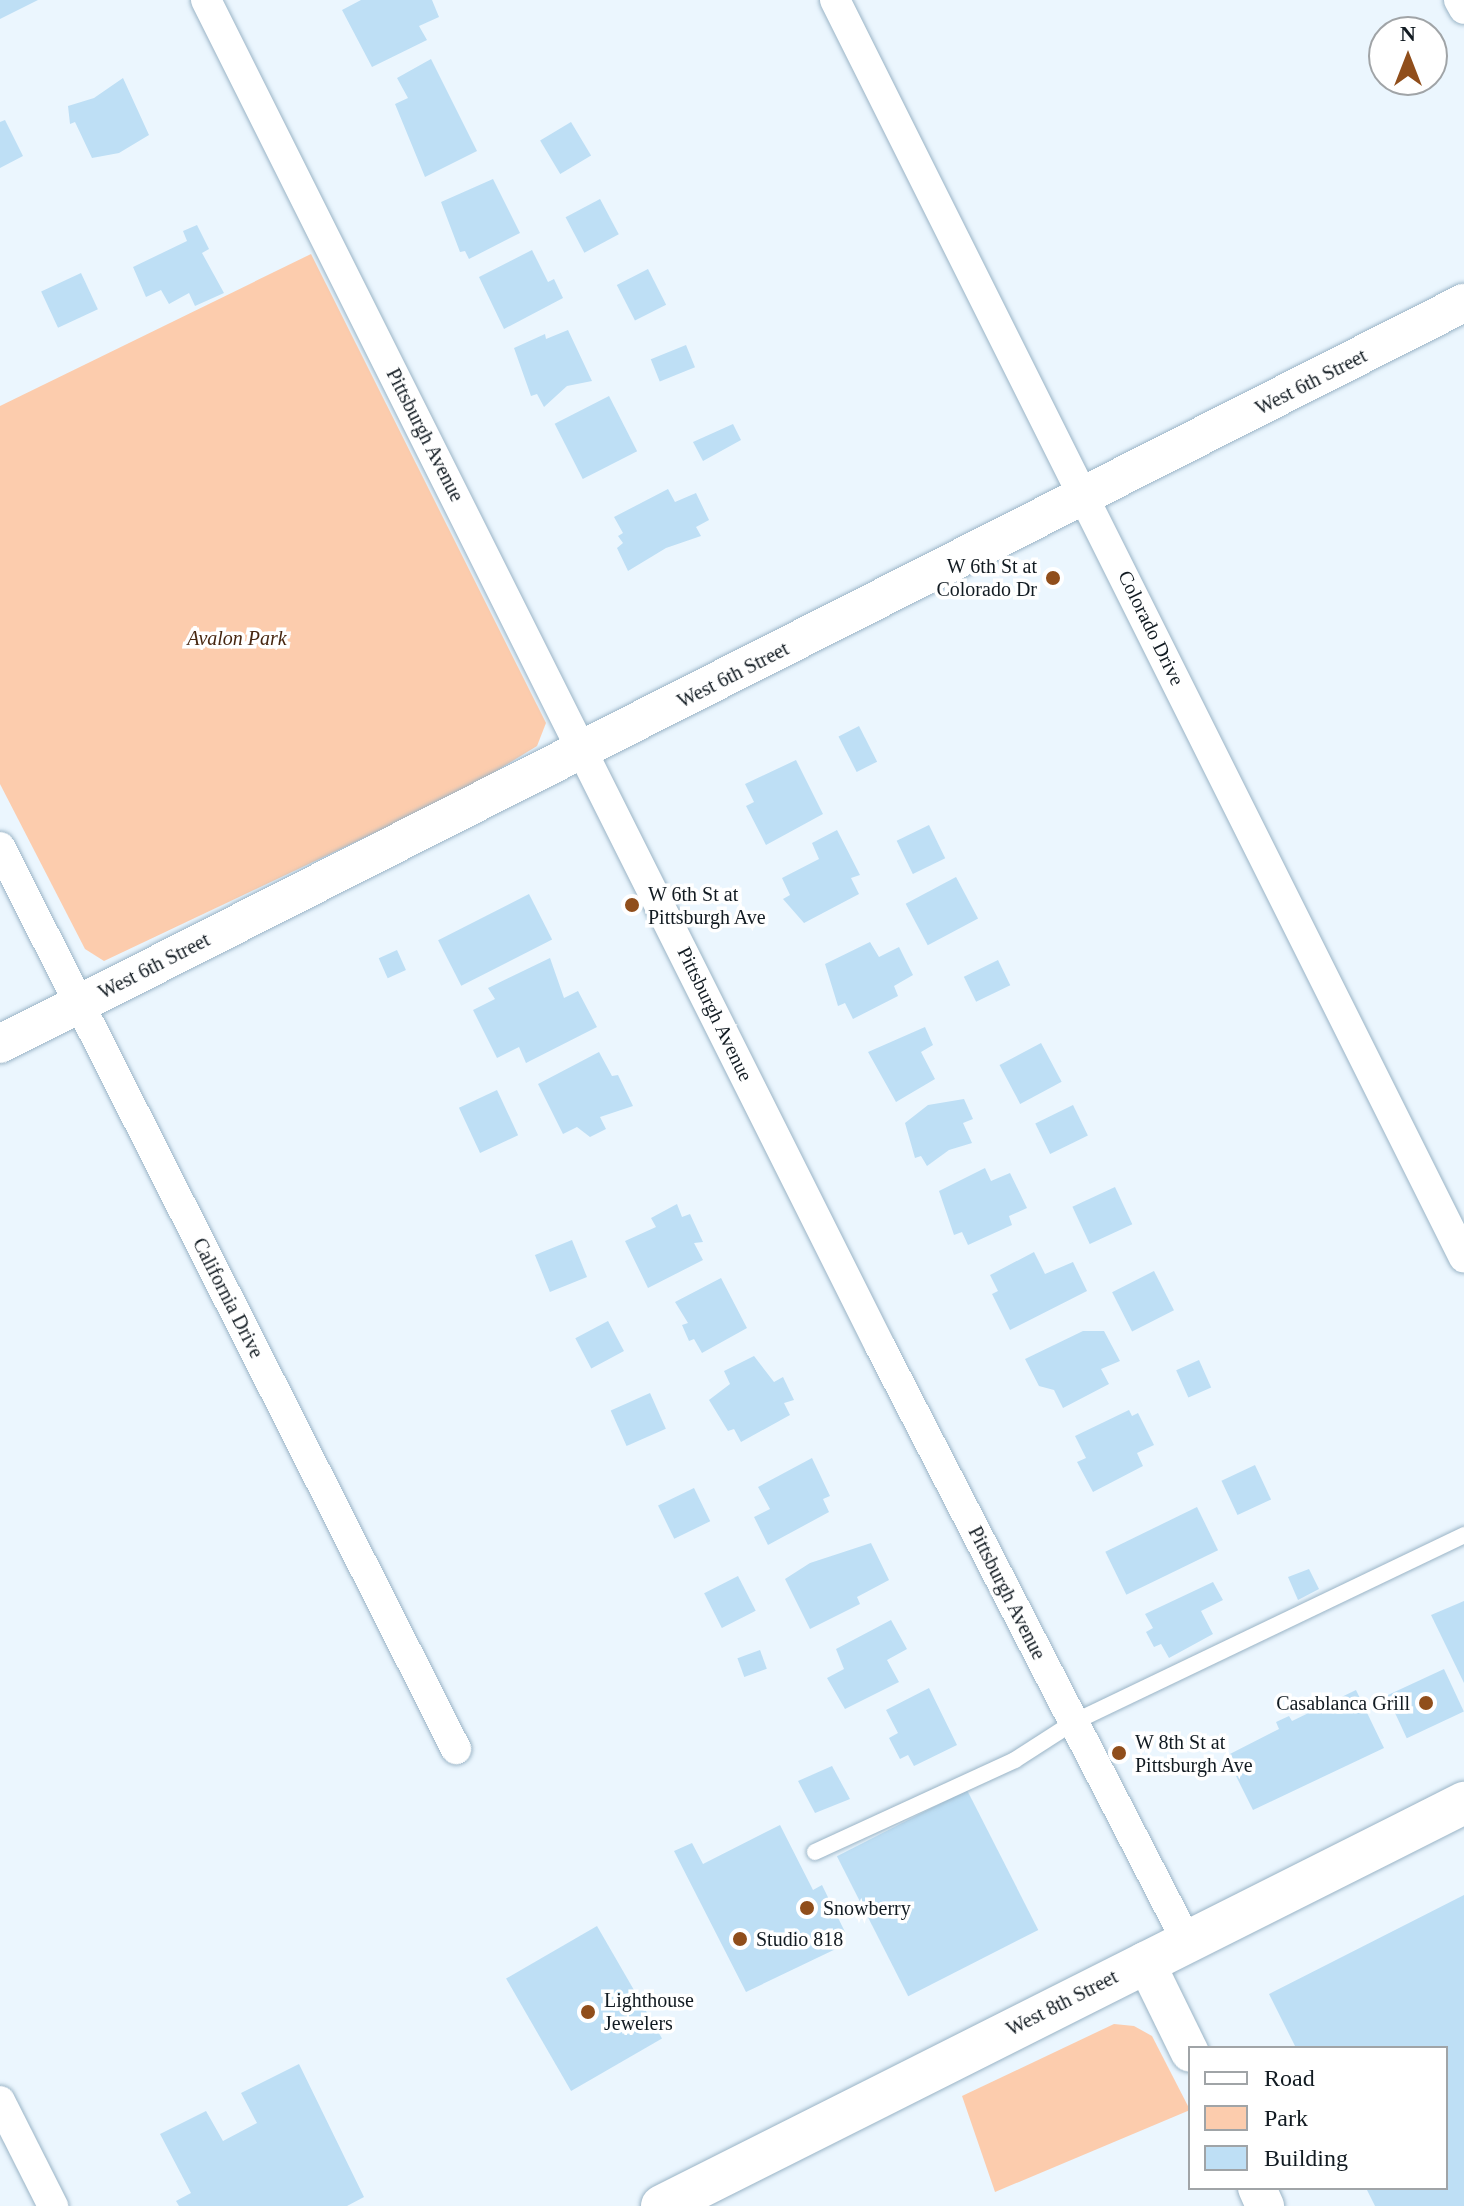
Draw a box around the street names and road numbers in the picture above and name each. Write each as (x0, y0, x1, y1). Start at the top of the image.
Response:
street label: West 6th Street (1251, 344, 1371, 420)
street label: Pittsburgh Avenue (381, 364, 469, 506)
street label: Colorado Drive (1113, 567, 1189, 689)
street label: West 6th Street (673, 637, 793, 713)
street label: West 6th Street (94, 928, 214, 1004)
street label: Pittsburgh Avenue (672, 942, 758, 1086)
street label: California Drive (187, 1234, 269, 1362)
street label: Pittsburgh Avenue (963, 1522, 1051, 1664)
street label: West 8th Street (1002, 1965, 1122, 2041)

